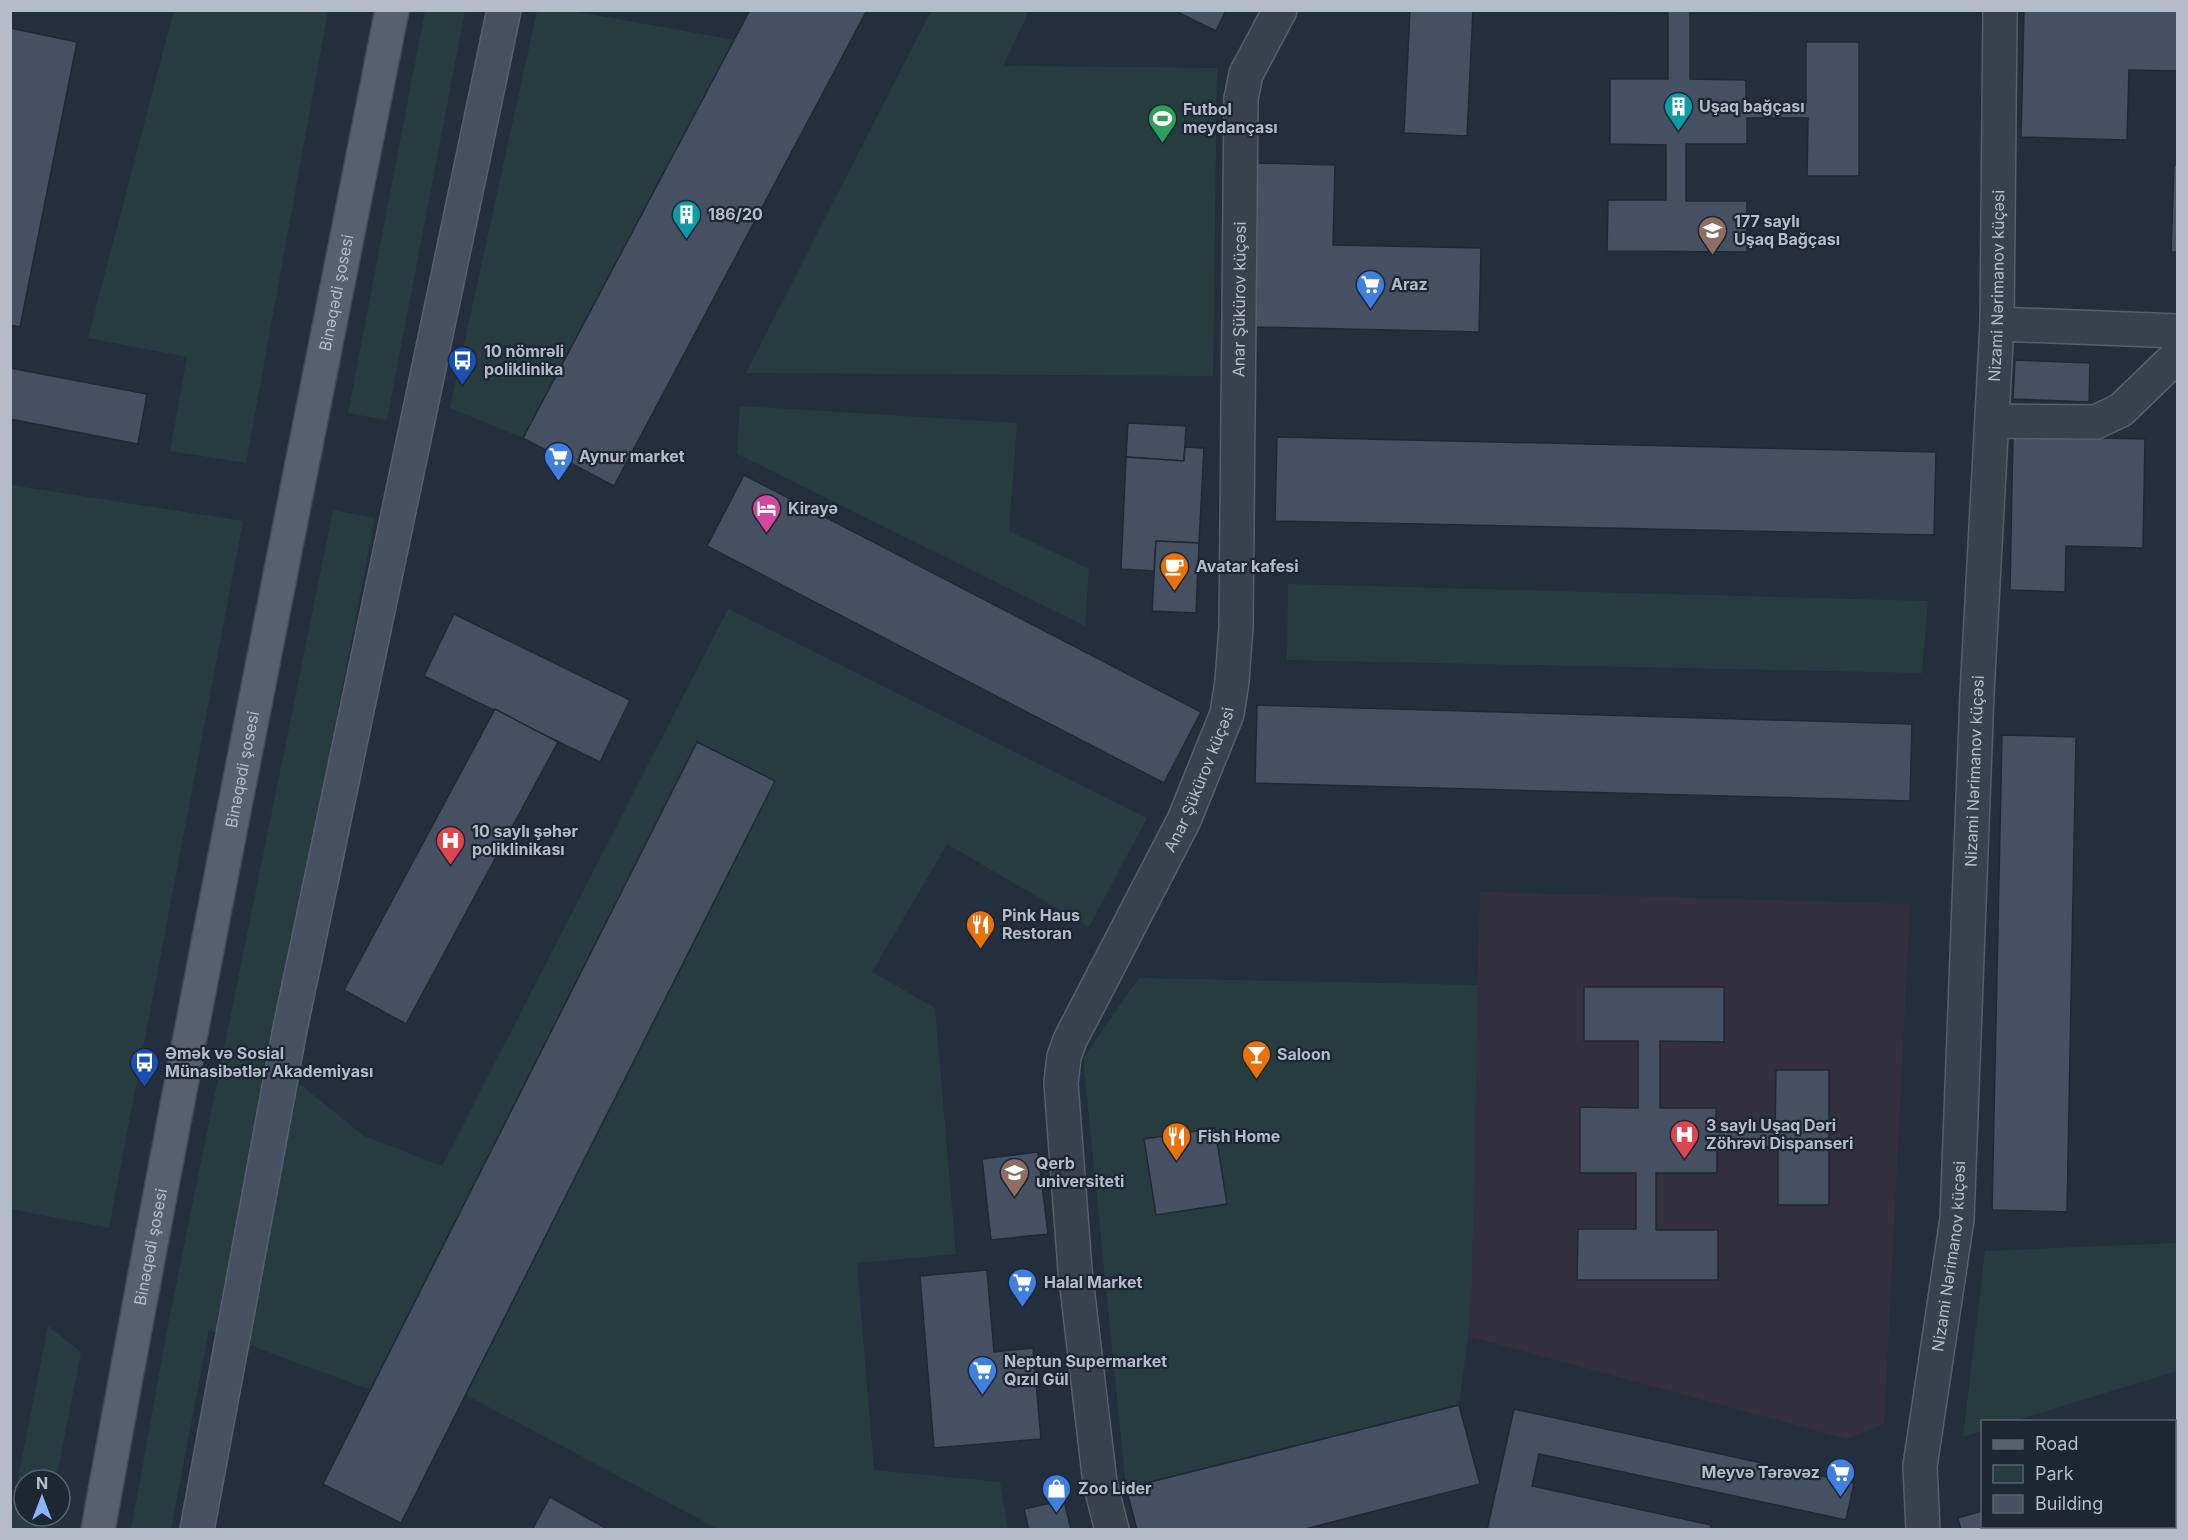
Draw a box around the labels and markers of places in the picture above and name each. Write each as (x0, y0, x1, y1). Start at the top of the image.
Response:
building icon: Uşaq bağçası (1662, 90, 1694, 132)
place label: Uşaq bağçası (1699, 96, 1805, 116)
place label: Futbol meydançası (1183, 99, 1278, 137)
sports icon: Futbol meydançası (1146, 102, 1178, 144)
building icon: 186/20 (671, 198, 703, 240)
place label: 186/20 (708, 204, 763, 224)
place label: 177 saylı Uşaq Bağçası (1734, 211, 1840, 249)
school or university icon: 177 saylı Uşaq Bağçası (1697, 214, 1729, 256)
supermarket icon: Araz (1354, 268, 1386, 310)
place label: Araz (1391, 274, 1428, 294)
place label: 10 nömrəli poliklinika (484, 341, 564, 379)
bus stop icon: 10 nömrəli poliklinika (447, 344, 479, 386)
supermarket icon: Aynur market (542, 440, 574, 482)
place label: Aynur market (579, 446, 685, 466)
hotel icon: Kirayə (751, 492, 783, 534)
place label: Kirayə (788, 498, 838, 518)
cafe icon: Avatar kafesi (1159, 550, 1191, 592)
place label: Avatar kafesi (1196, 556, 1299, 576)
place label: 10 saylı şəhər poliklinikası (472, 821, 579, 859)
hospital icon: 10 saylı şəhər poliklinikası (435, 824, 467, 866)
place label: Pink Haus Restoran (1002, 905, 1080, 943)
restaurant icon: Pink Haus Restoran (965, 908, 997, 950)
bar icon: Saloon (1240, 1038, 1272, 1080)
place label: Əmək və Sosial Münasibətlər Akademiyası (165, 1043, 373, 1081)
place label: Saloon (1277, 1044, 1331, 1064)
bus stop icon: Əmək və Sosial Münasibətlər Akademiyası (128, 1046, 160, 1088)
place label: 3 saylı Uşaq Dəri Zöhrəvi Dispanseri (1706, 1115, 1853, 1153)
hospital icon: 3 saylı Uşaq Dəri Zöhrəvi Dispanseri (1669, 1118, 1701, 1160)
restaurant icon: Fish Home (1161, 1120, 1193, 1162)
place label: Fish Home (1198, 1126, 1280, 1146)
place label: Qerb universiteti (1036, 1153, 1124, 1191)
school or university icon: Qerb universiteti (999, 1156, 1031, 1198)
supermarket icon: Halal Market (1007, 1266, 1039, 1308)
place label: Halal Market (1044, 1272, 1142, 1292)
place label: Neptun Supermarket Qızıl Gül (1004, 1351, 1167, 1389)
supermarket icon: Neptun Supermarket Qızıl Gül (967, 1354, 999, 1396)
supermarket icon: Meyvə Tərəvəz (1825, 1456, 1857, 1498)
place label: Meyvə Tərəvəz (1702, 1462, 1820, 1482)
shop icon: Zoo Lider (1041, 1472, 1073, 1514)
place label: Zoo Lider (1078, 1478, 1152, 1498)

